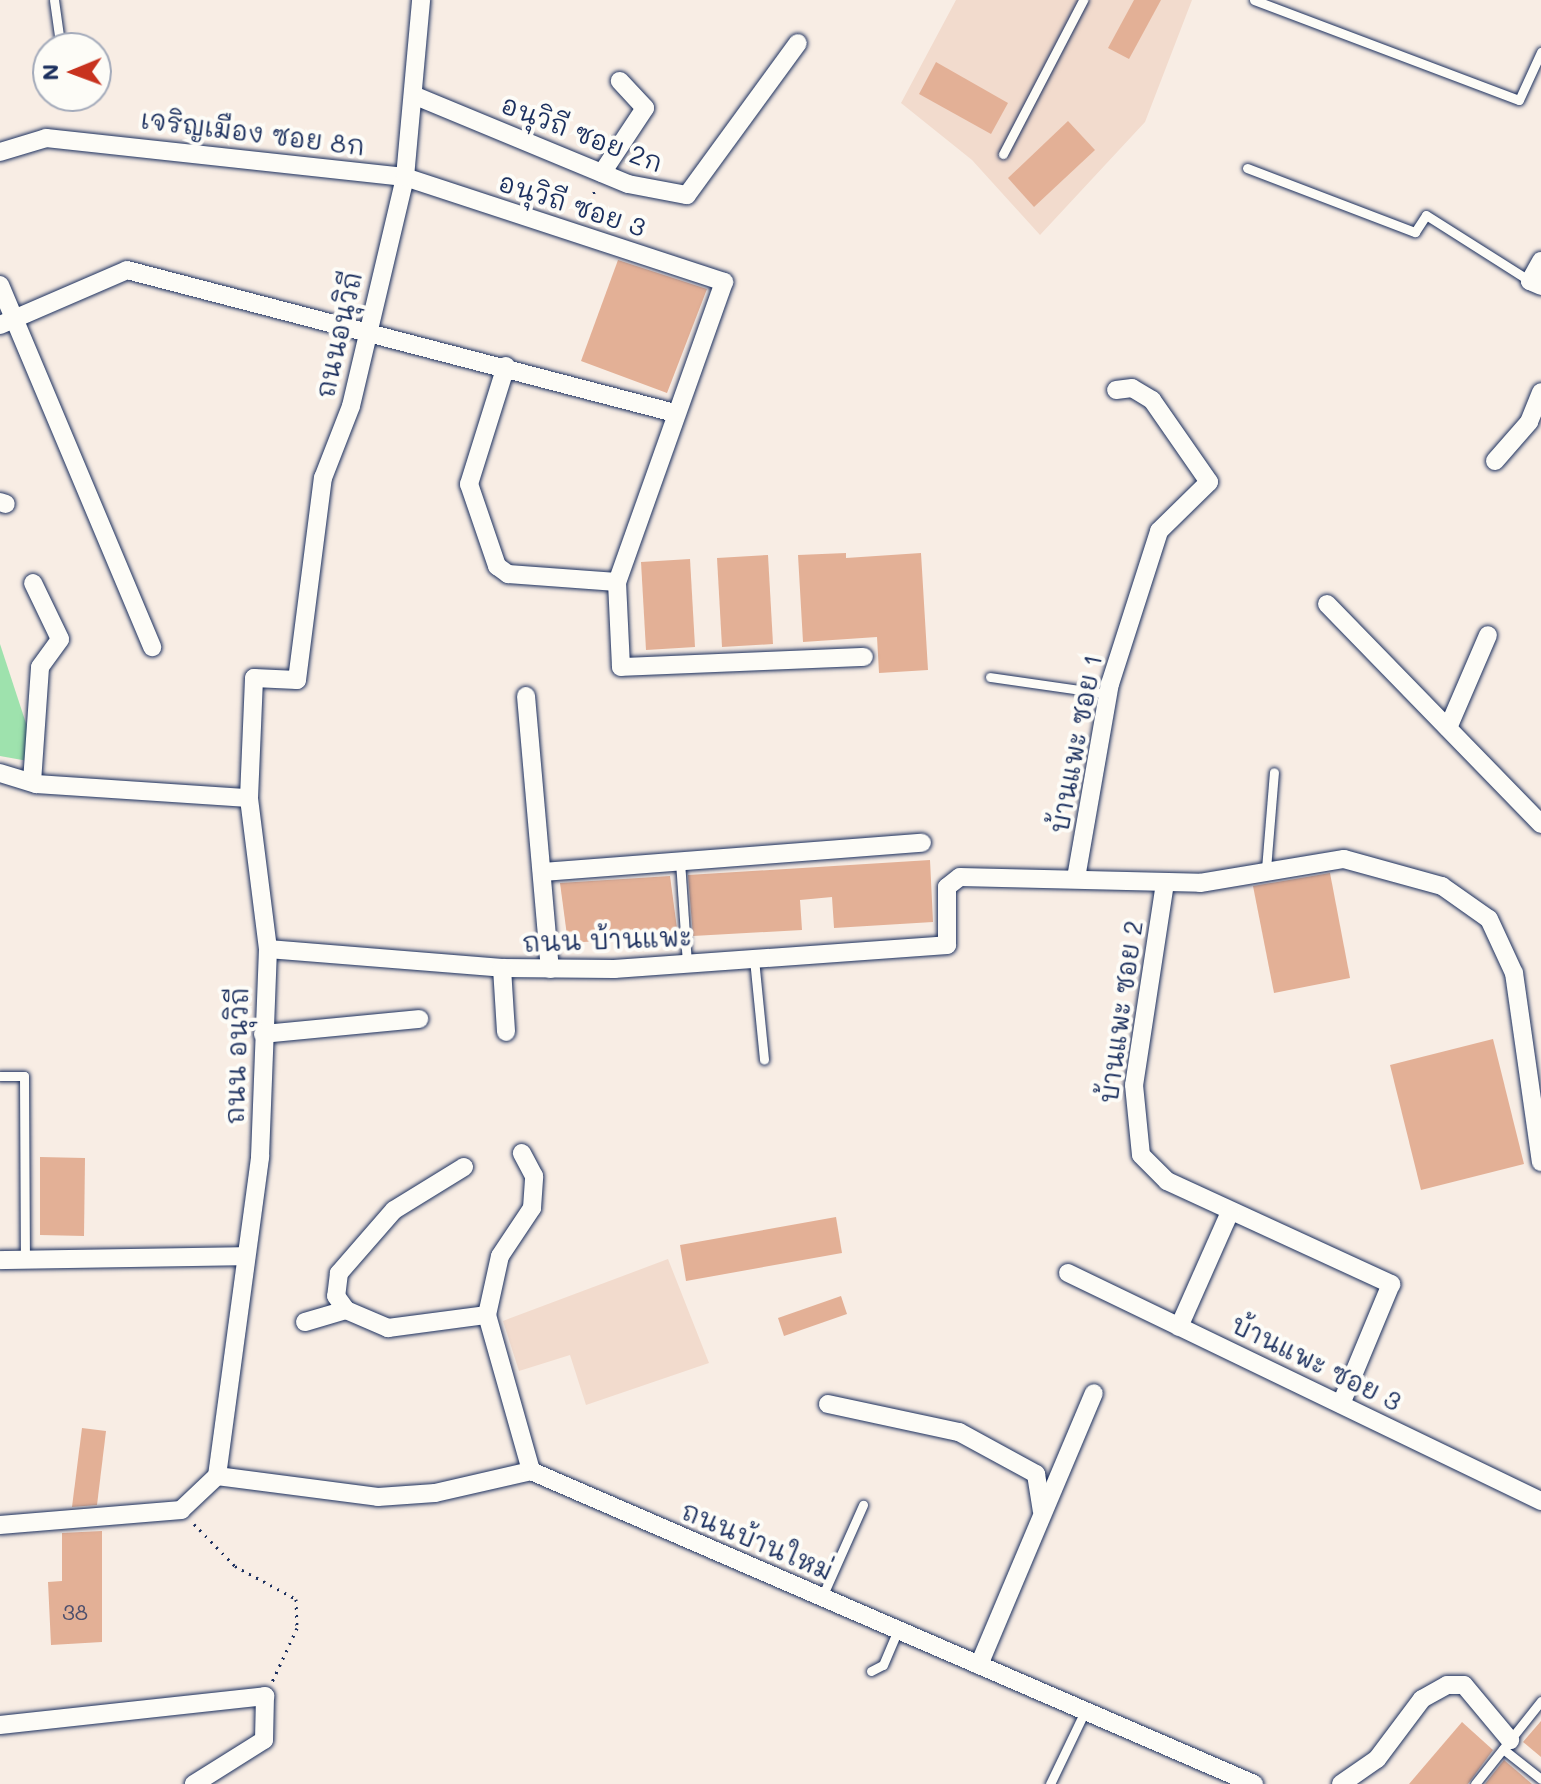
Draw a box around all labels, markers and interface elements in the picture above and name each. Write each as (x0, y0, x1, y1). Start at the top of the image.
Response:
north arrow (32, 32, 112, 112)
text: N (35, 64, 64, 81)
street label: อนุวิถี ซอย 2ก (497, 89, 667, 179)
street label: เจริญเมือง ซอย 8ก (139, 104, 367, 162)
street label: อนุวิถี ซอย 3 (495, 167, 649, 243)
street label: ถนนอนุวิถี (309, 269, 369, 401)
street label: บ้านแพะ ซอย 1 (1043, 652, 1109, 836)
street label: บ้านแพะ ซอย 2 (1093, 918, 1149, 1106)
street label: ถนน บ้านแพะ (522, 921, 692, 959)
street label: ถนน อนุวิถี (219, 987, 255, 1125)
street label: บ้านแพะ ซอย 3 (1226, 1308, 1406, 1418)
street label: ถนนบ้านใหม่ (677, 1495, 837, 1587)
house number: 38 (62, 1599, 88, 1625)

